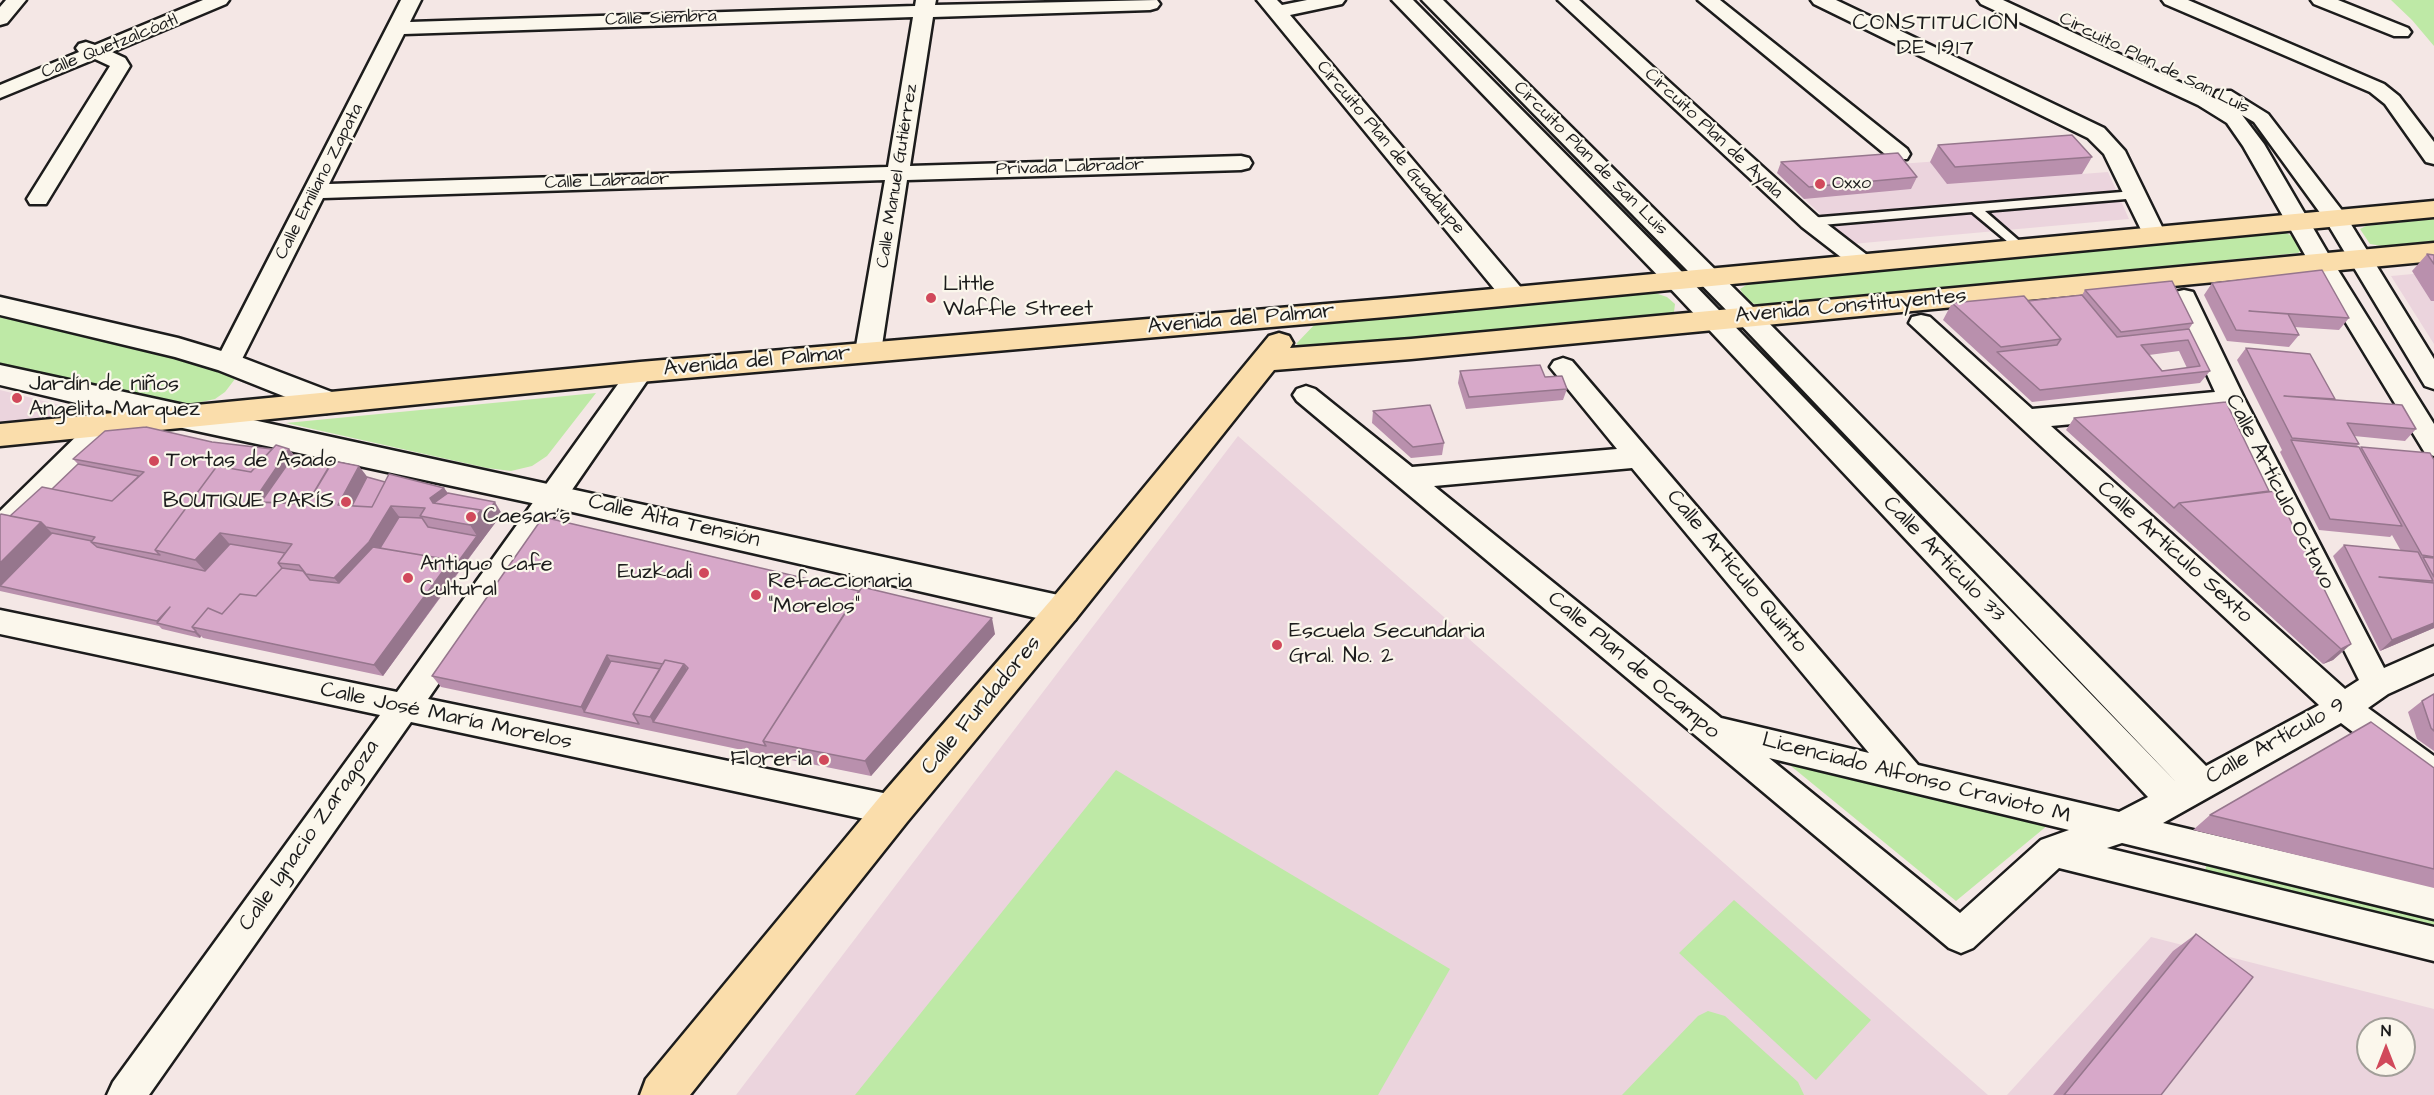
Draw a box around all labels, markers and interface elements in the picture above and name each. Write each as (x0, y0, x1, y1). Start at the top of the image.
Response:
street label: Calle Siembra (605, 6, 717, 32)
street label: Circuito Plan de San Luis (2055, 8, 2253, 120)
street label: Calle Quetzalcóatl (39, 10, 181, 84)
district label: CONSTITUCIÓN DE 1917 (1853, 11, 2019, 62)
street label: Circuito Plan de Guadalupe (1311, 57, 1469, 239)
street label: Circuito Plan de Ayala (1639, 64, 1787, 204)
street label: Circuito Plan de San Luis (1508, 77, 1672, 241)
street label: Calle Manuel Gutiérrez (873, 82, 923, 270)
street label: Calle Emiliano Zapata (271, 101, 369, 263)
street label: Privada Labrador (996, 155, 1144, 181)
street label: Calle Labrador (544, 169, 670, 195)
place label: Oxxo (1832, 173, 1871, 195)
marker: Oxxo (1813, 177, 1827, 191)
place label: Little Waffle Street (943, 272, 1093, 324)
street label: Avenida Constituyentes (1734, 284, 1968, 330)
marker: Little Waffle Street (924, 291, 938, 305)
street label: Avenida del Palmar (1146, 299, 1336, 341)
street label: Avenida del Palmar (662, 341, 852, 383)
place label: Jardín de niños Angelita Marquez (29, 372, 200, 424)
street label: Calle Artículo Octavo (2218, 390, 2340, 594)
marker: Jardín de niños Angelita Marquez (10, 391, 24, 405)
place label: Tortas de Asado (166, 448, 336, 474)
marker: Tortas de Asado (147, 454, 161, 468)
street label: Calle Artículo Sexto (2091, 476, 2257, 630)
street label: Calle Artículo Quinto (1660, 485, 1812, 659)
place label: BOUTIQUE PARÍS (163, 489, 334, 515)
street label: Calle Alta Tensión (586, 489, 762, 555)
street label: Calle Artículo 33 (1876, 491, 2010, 629)
marker: BOUTIQUE PARÍS (339, 495, 353, 509)
place label: Caesar's (483, 504, 571, 530)
marker: Caesar's (464, 510, 478, 524)
place label: Antiguo Cafe Cultural (420, 552, 553, 604)
place label: Euzkadi (618, 560, 692, 586)
marker: Euzkadi (697, 566, 711, 580)
place label: Refaccionaria "Morelos" (768, 569, 912, 620)
marker: Antiguo Cafe Cultural (401, 571, 415, 585)
street label: Calle Plan de Ocampo (1542, 586, 1724, 746)
marker: Refaccionaria "Morelos" (749, 588, 763, 602)
place label: Escuela Secundaria Gral. No. 2 (1289, 619, 1485, 670)
street label: Calle Fundadores (916, 631, 1048, 781)
marker: Escuela Secundaria Gral. No. 2 (1270, 638, 1284, 652)
street label: Calle José María Morelos (318, 677, 574, 757)
street label: Calle Artículo 9 (2202, 693, 2350, 791)
street label: Licenciado Alfonso Cravioto M (1759, 728, 2073, 830)
street label: Calle Ignacio Zaragoza (234, 735, 386, 937)
place label: Floreria (730, 747, 812, 773)
marker: Floreria (817, 753, 831, 767)
north arrow (2356, 1017, 2416, 1077)
text: N (2381, 1020, 2391, 1042)

